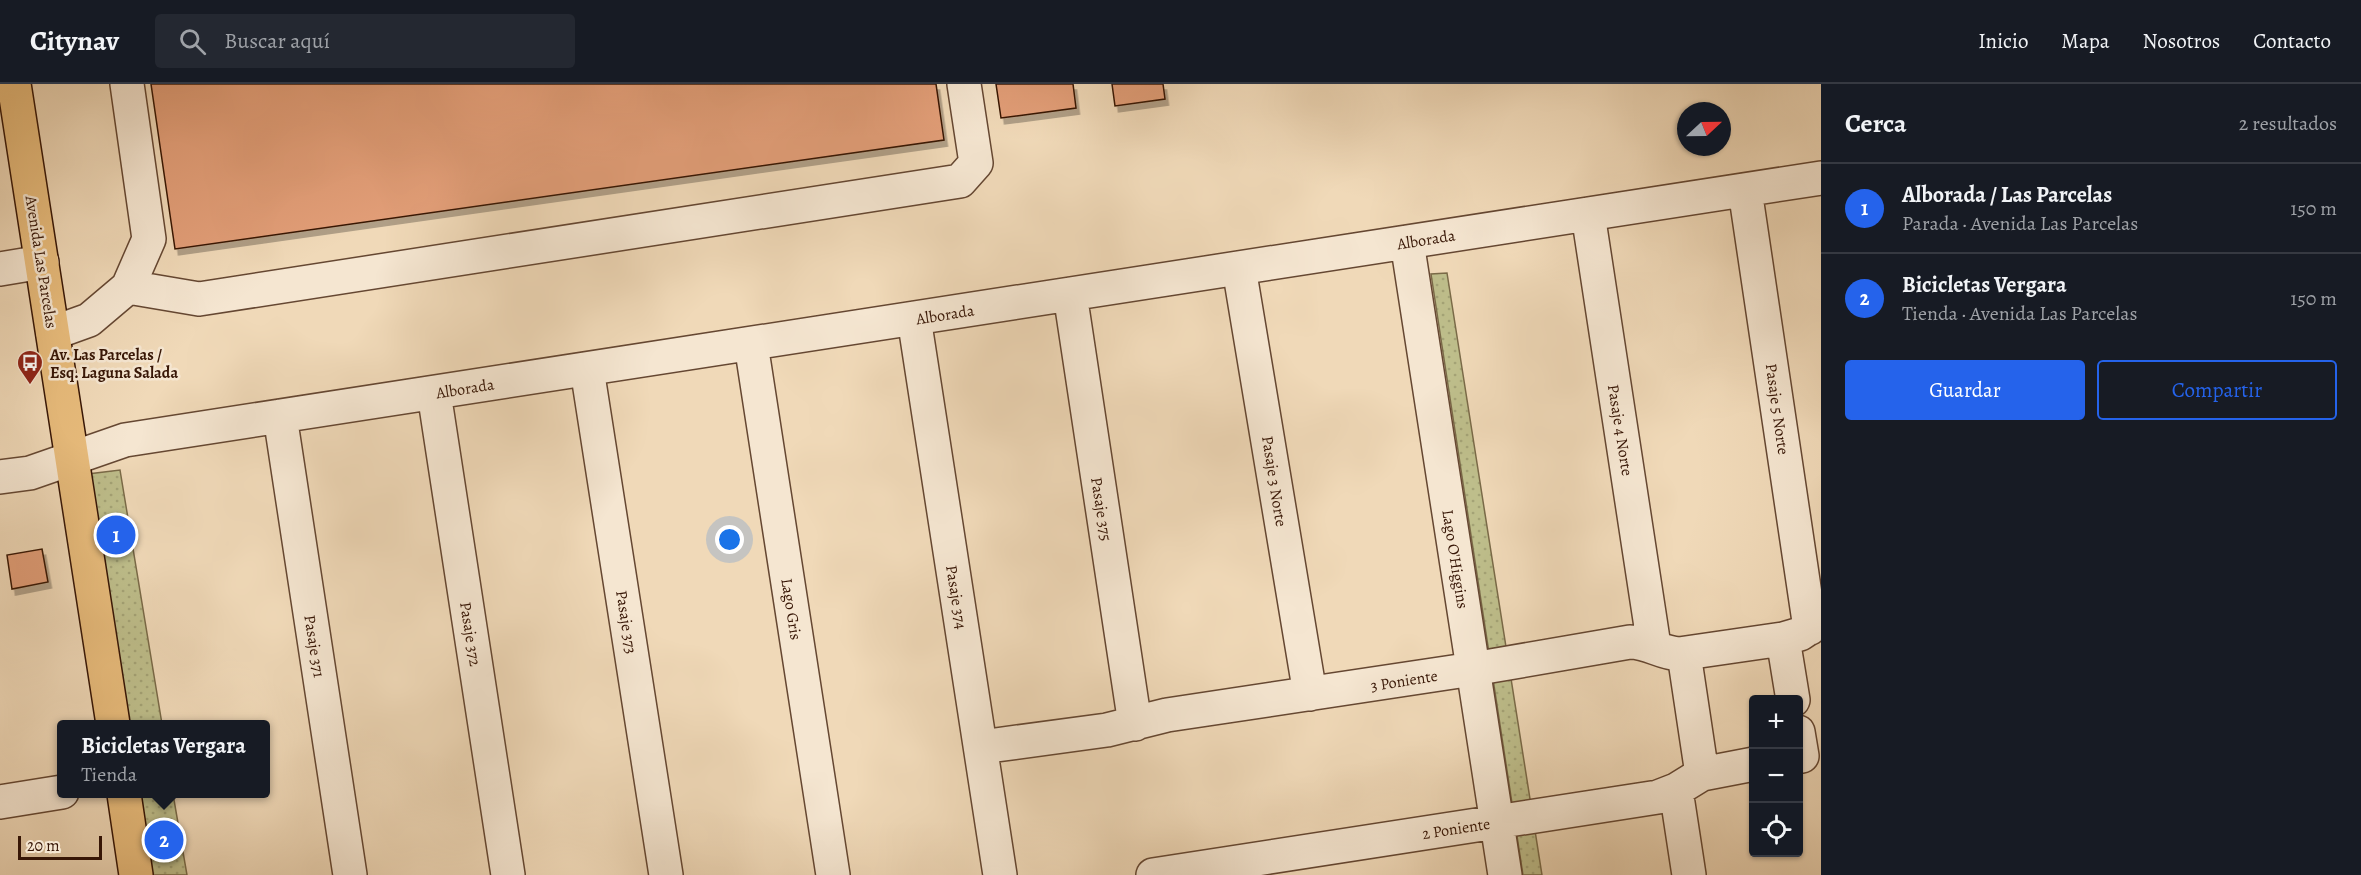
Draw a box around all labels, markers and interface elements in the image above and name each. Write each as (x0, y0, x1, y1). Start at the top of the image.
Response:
search box (155, 14, 575, 68)
text: Citynav (30, 22, 119, 60)
icon: search (176, 25, 209, 58)
text: Buscar aquí (224, 26, 330, 56)
text: Inicio (1978, 27, 2028, 55)
text: Mapa (2061, 27, 2110, 55)
text: Nosotros (2143, 27, 2220, 55)
text: Contacto (2253, 27, 2331, 55)
north arrow (1677, 102, 1731, 156)
text: Cerca (1845, 106, 1907, 141)
text: 2 resultados (2239, 110, 2337, 137)
text: Alborada / Las Parcelas (1902, 180, 2112, 210)
street label: Avenida Las Parcelas (19, 193, 62, 330)
text: 1 (1861, 195, 1868, 222)
text: 150 m (2290, 195, 2337, 222)
text: Parada · Avenida Las Parcelas (1902, 210, 2138, 237)
street label: Alborada (1395, 224, 1457, 256)
text: Bicicletas Vergara (1902, 270, 2067, 300)
text: 2 (1860, 285, 1869, 312)
text: 150 m (2290, 285, 2337, 312)
street label: Alborada (914, 299, 976, 331)
text: Tienda · Avenida Las Parcelas (1902, 300, 2138, 327)
place label: Av. Las Parcelas / Esq. Laguna Salada (49, 344, 178, 384)
bus stop icon: Av. Las Parcelas / Esq. Laguna Salada (15, 348, 45, 386)
button: Guardar (1845, 360, 2085, 420)
button: Compartir (2097, 360, 2337, 420)
street label: Pasaje 5 Norte (1760, 362, 1794, 456)
street label: Alborada (434, 373, 496, 405)
street label: Pasaje 4 Norte (1602, 383, 1638, 477)
street label: Pasaje 3 Norte (1256, 434, 1292, 528)
street label: Pasaje 375 (1085, 476, 1117, 543)
street label: Lago O'Higgins (1436, 508, 1474, 610)
pin: 1 (96, 512, 136, 558)
your location (715, 525, 744, 554)
street label: Pasaje 374 (940, 563, 972, 631)
street label: Lago Gris (775, 577, 807, 642)
street label: Pasaje 373 (610, 589, 642, 656)
street label: Pasaje 372 (454, 600, 486, 668)
street label: Pasaje 371 (298, 613, 330, 680)
street label: 3 Poniente (1369, 665, 1439, 697)
map controls (1749, 695, 1803, 857)
button: + (1749, 695, 1803, 749)
popup (57, 720, 270, 798)
text: Bicicletas Vergara (81, 731, 246, 761)
button: − (1749, 749, 1803, 803)
text: Tienda (81, 761, 137, 788)
button: locate (1749, 803, 1803, 857)
street label: 2 Poniente (1421, 813, 1492, 845)
pin: 2 (144, 818, 184, 862)
scale bar (18, 833, 102, 860)
text: 20 m (27, 835, 60, 857)

